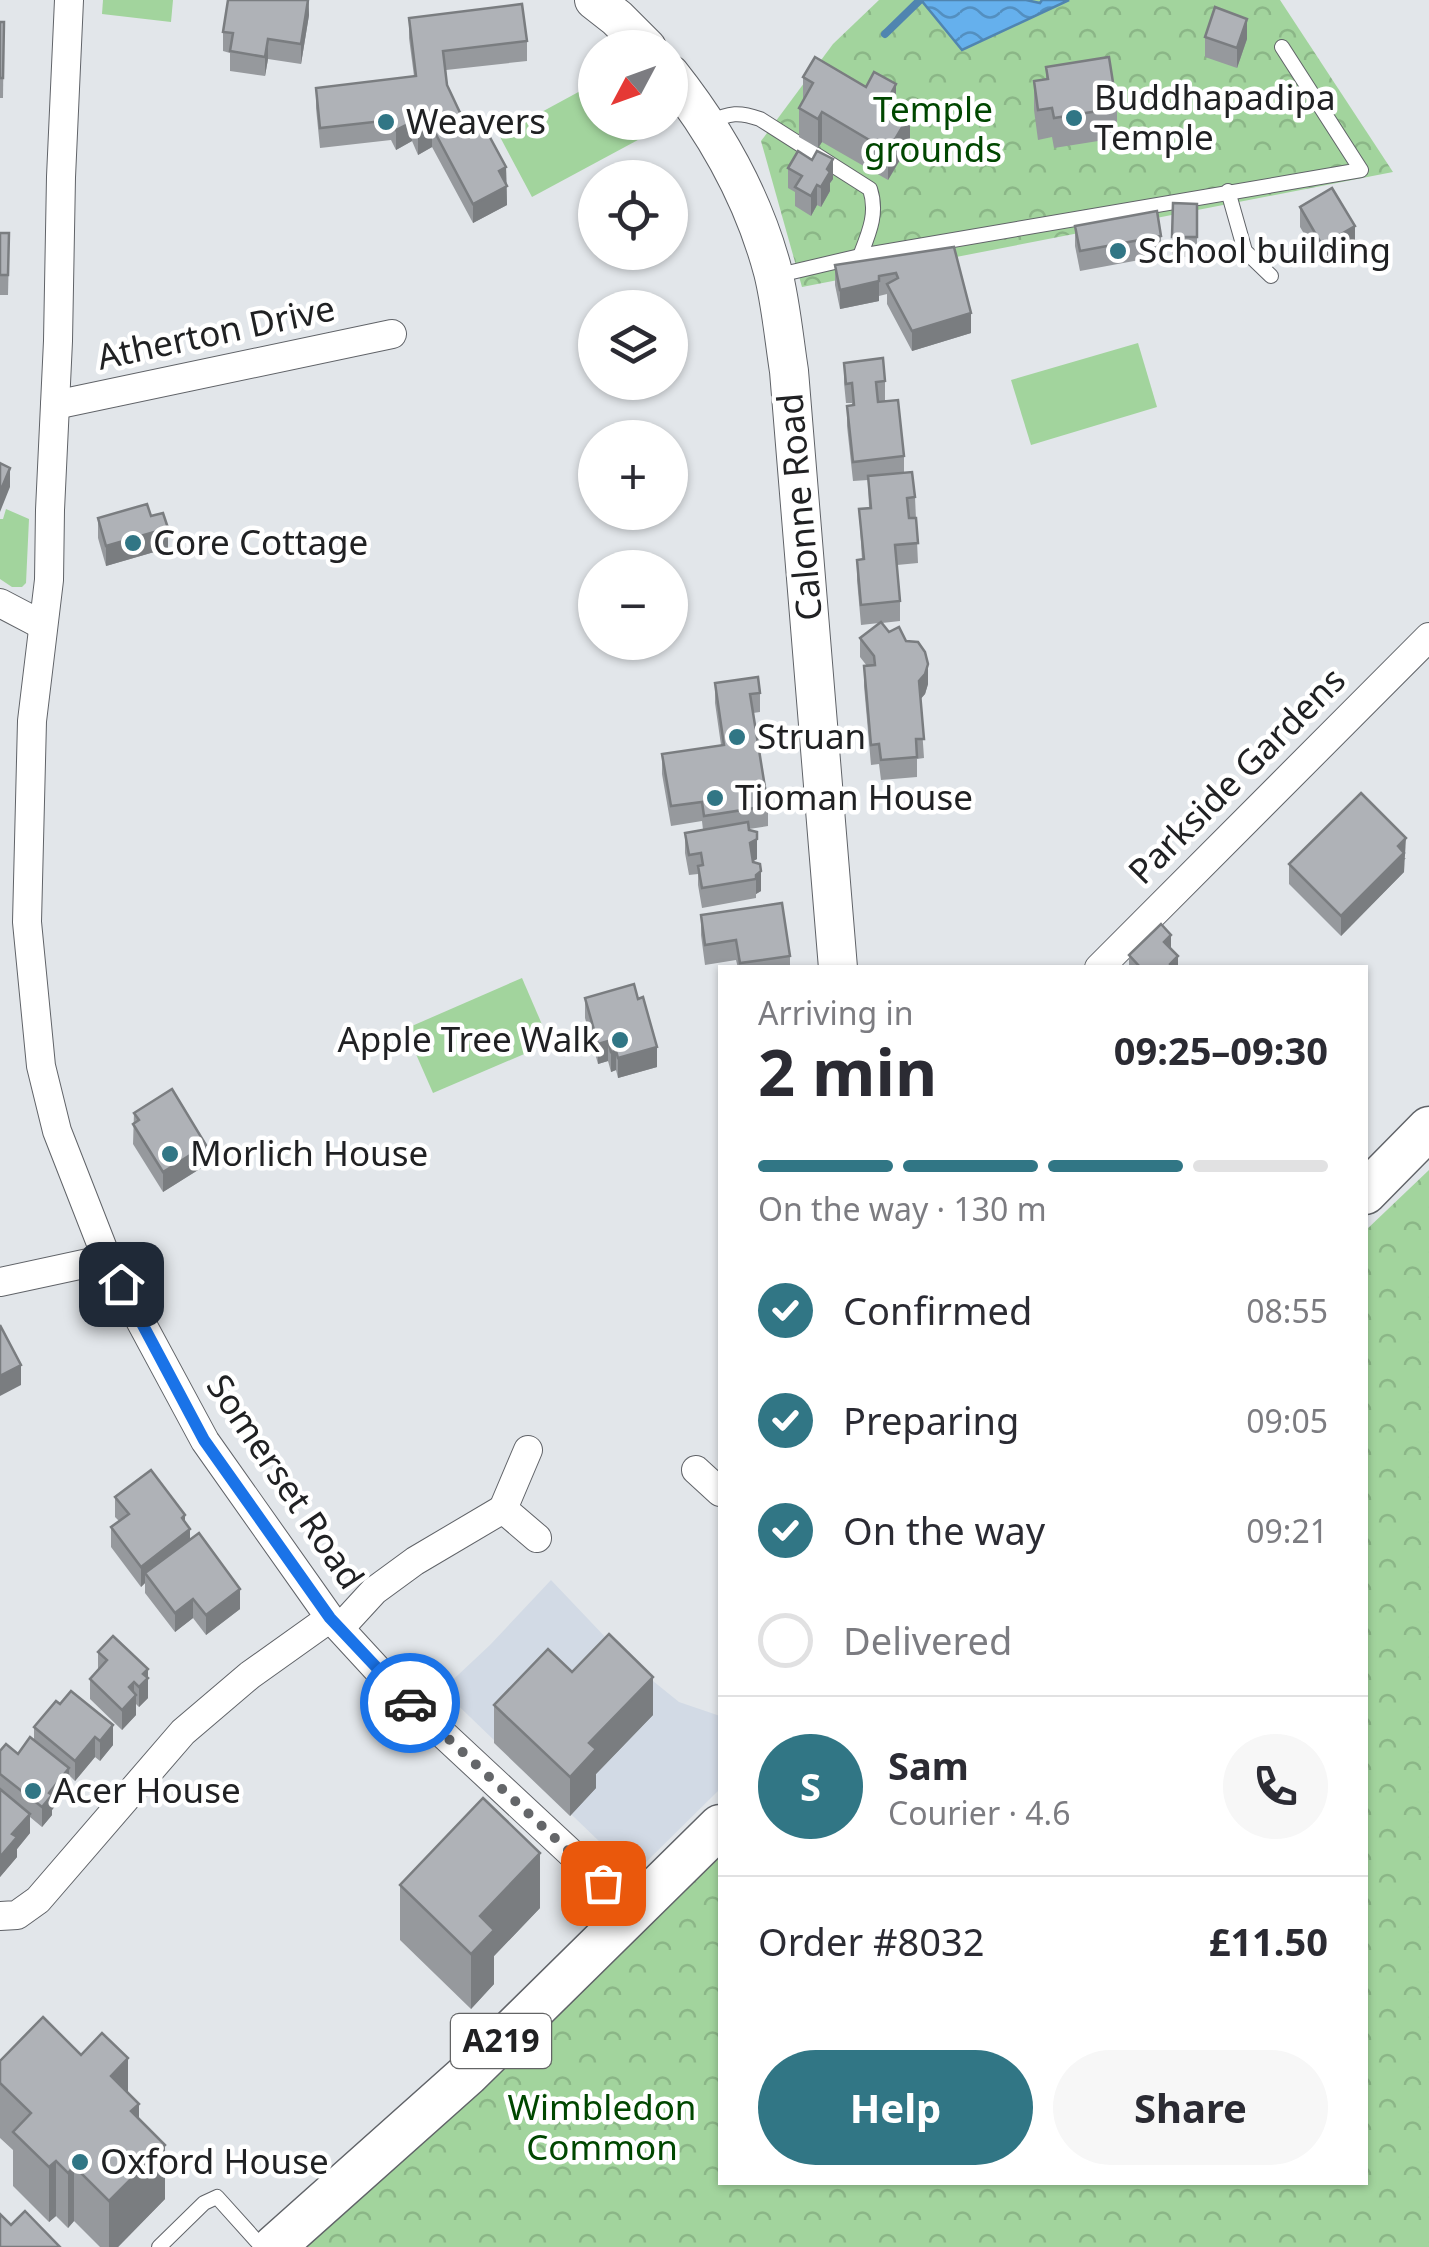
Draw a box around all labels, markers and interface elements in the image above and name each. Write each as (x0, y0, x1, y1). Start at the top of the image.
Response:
north arrow (578, 30, 688, 140)
map controls (578, 30, 688, 660)
place label: Buddhapadipa Temple (1094, 73, 1336, 160)
park label: Temple grounds (864, 85, 1002, 172)
place label: Weavers (406, 97, 546, 144)
marker: Buddhapadipa Temple (1063, 107, 1085, 129)
marker: Weavers (375, 111, 397, 133)
button: locate (578, 160, 688, 270)
place label: School building (1138, 226, 1391, 273)
marker: School building (1107, 240, 1129, 262)
street label: Atherton Drive (92, 283, 339, 380)
button: layers (578, 290, 688, 400)
street label: Calonne Road (765, 391, 832, 623)
button: + (578, 420, 688, 530)
place label: Core Cottage (153, 518, 368, 565)
marker: Core Cottage (122, 532, 144, 554)
button: − (578, 550, 688, 660)
street label: Parkside Gardens (1117, 656, 1355, 894)
place label: Struan (757, 712, 866, 759)
marker: Struan (726, 726, 748, 748)
place label: Tioman House (735, 773, 973, 820)
marker: Tioman House (704, 787, 726, 809)
text: Arriving in (758, 991, 913, 1034)
place label: Apple Tree Walk (337, 1015, 600, 1062)
text: 09:25–09:30 (1114, 1024, 1328, 1076)
text: 2 min (758, 1027, 937, 1115)
marker: Apple Tree Walk (609, 1029, 631, 1051)
place label: Morlich House (190, 1129, 428, 1176)
marker: Morlich House (159, 1143, 181, 1165)
text: On the way · 130 m (758, 1187, 1047, 1230)
pin (79, 1242, 164, 1327)
icon: home (94, 1257, 149, 1312)
icon: check (758, 1283, 813, 1338)
text: Confirmed (843, 1284, 1032, 1336)
text: 08:55 (1246, 1289, 1328, 1332)
street label: Somerset Road (197, 1365, 376, 1598)
icon: check (758, 1393, 813, 1448)
text: Preparing (843, 1394, 1019, 1446)
text: 09:05 (1246, 1399, 1328, 1442)
icon: check (758, 1503, 813, 1558)
text: On the way (843, 1504, 1045, 1556)
text: 09:21 (1246, 1509, 1328, 1552)
text: Delivered (843, 1614, 1012, 1666)
courier (360, 1653, 460, 1753)
icon: car (383, 1676, 438, 1731)
button: phone (1223, 1734, 1328, 1839)
text: Sam (888, 1739, 969, 1791)
text: S (800, 1760, 821, 1812)
place label: Acer House (53, 1766, 241, 1813)
marker: Acer House (22, 1780, 44, 1802)
text: Courier · 4.6 (888, 1791, 1071, 1834)
pin (561, 1841, 646, 1926)
icon: bag (576, 1856, 631, 1911)
text: Order #8032 (758, 1915, 984, 1967)
text: £11.50 (1209, 1915, 1328, 1967)
road number: A219 (451, 2014, 551, 2068)
button: Help (758, 2050, 1033, 2165)
button: Share (1053, 2050, 1328, 2165)
park label: Wimbledon Common (508, 2083, 696, 2170)
place label: Oxford House (100, 2137, 329, 2184)
marker: Oxford House (69, 2151, 91, 2173)

